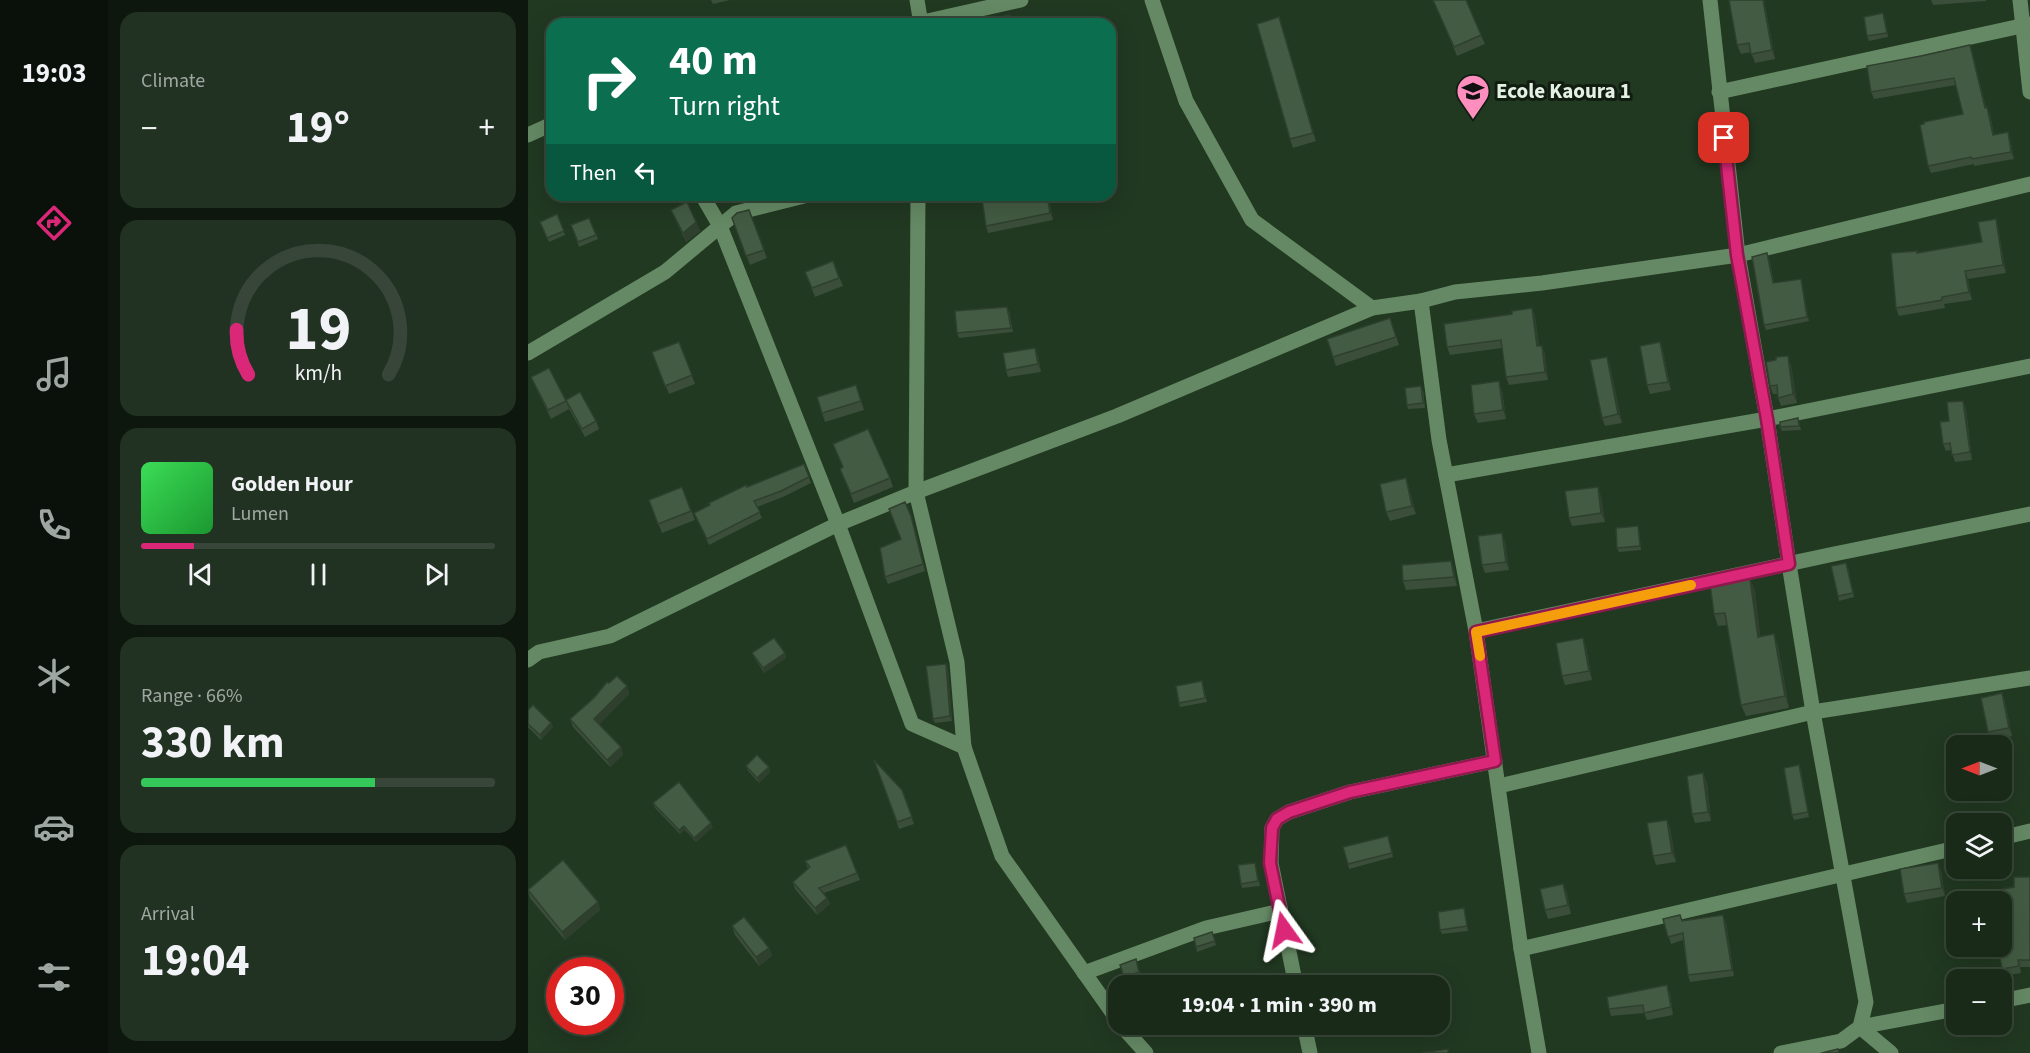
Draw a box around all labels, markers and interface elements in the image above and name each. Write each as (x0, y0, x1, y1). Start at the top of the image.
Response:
text: 40 m (669, 31, 758, 91)
icon: right (570, 42, 648, 120)
text: 19:03 (21, 54, 87, 93)
text: Climate (141, 67, 205, 95)
school or university icon: Ecole Kaoura 1 (1455, 73, 1491, 120)
place label: Ecole Kaoura 1 (1496, 76, 1631, 106)
text: Turn right (669, 87, 780, 126)
text: 19° (286, 96, 350, 160)
text: − (141, 105, 157, 152)
text: + (479, 105, 495, 152)
pin (1698, 112, 1749, 163)
icon: arrive (1707, 121, 1740, 154)
icon: left (629, 156, 662, 189)
text: Then (570, 157, 617, 189)
icon: directions (33, 202, 75, 244)
text: 19 (285, 285, 351, 374)
icon: music (33, 353, 75, 395)
text: km/h (294, 359, 342, 390)
text: Golden Hour (231, 468, 353, 500)
text: Lumen (231, 500, 289, 528)
icon: phone (33, 504, 75, 546)
icon: previous (184, 558, 217, 591)
icon: pause (302, 558, 335, 591)
icon: next (420, 558, 453, 591)
icon: climate (33, 655, 75, 697)
text: Range · 66% (141, 682, 242, 710)
text: 330 km (141, 711, 285, 775)
north arrow (1946, 735, 2012, 801)
map controls (1946, 735, 2012, 1035)
icon: car (33, 806, 75, 848)
button: layers (1946, 813, 2012, 879)
button: + (1946, 891, 2012, 957)
position arrow (1252, 898, 1316, 962)
text: Arrival (141, 900, 195, 928)
text: 19:04 (141, 929, 250, 993)
icon: filters (33, 956, 75, 998)
speed limit sign: 30 (546, 957, 624, 1035)
button: − (1946, 969, 2012, 1035)
text: 19:04 · 1 min · 390 m (1181, 989, 1377, 1021)

